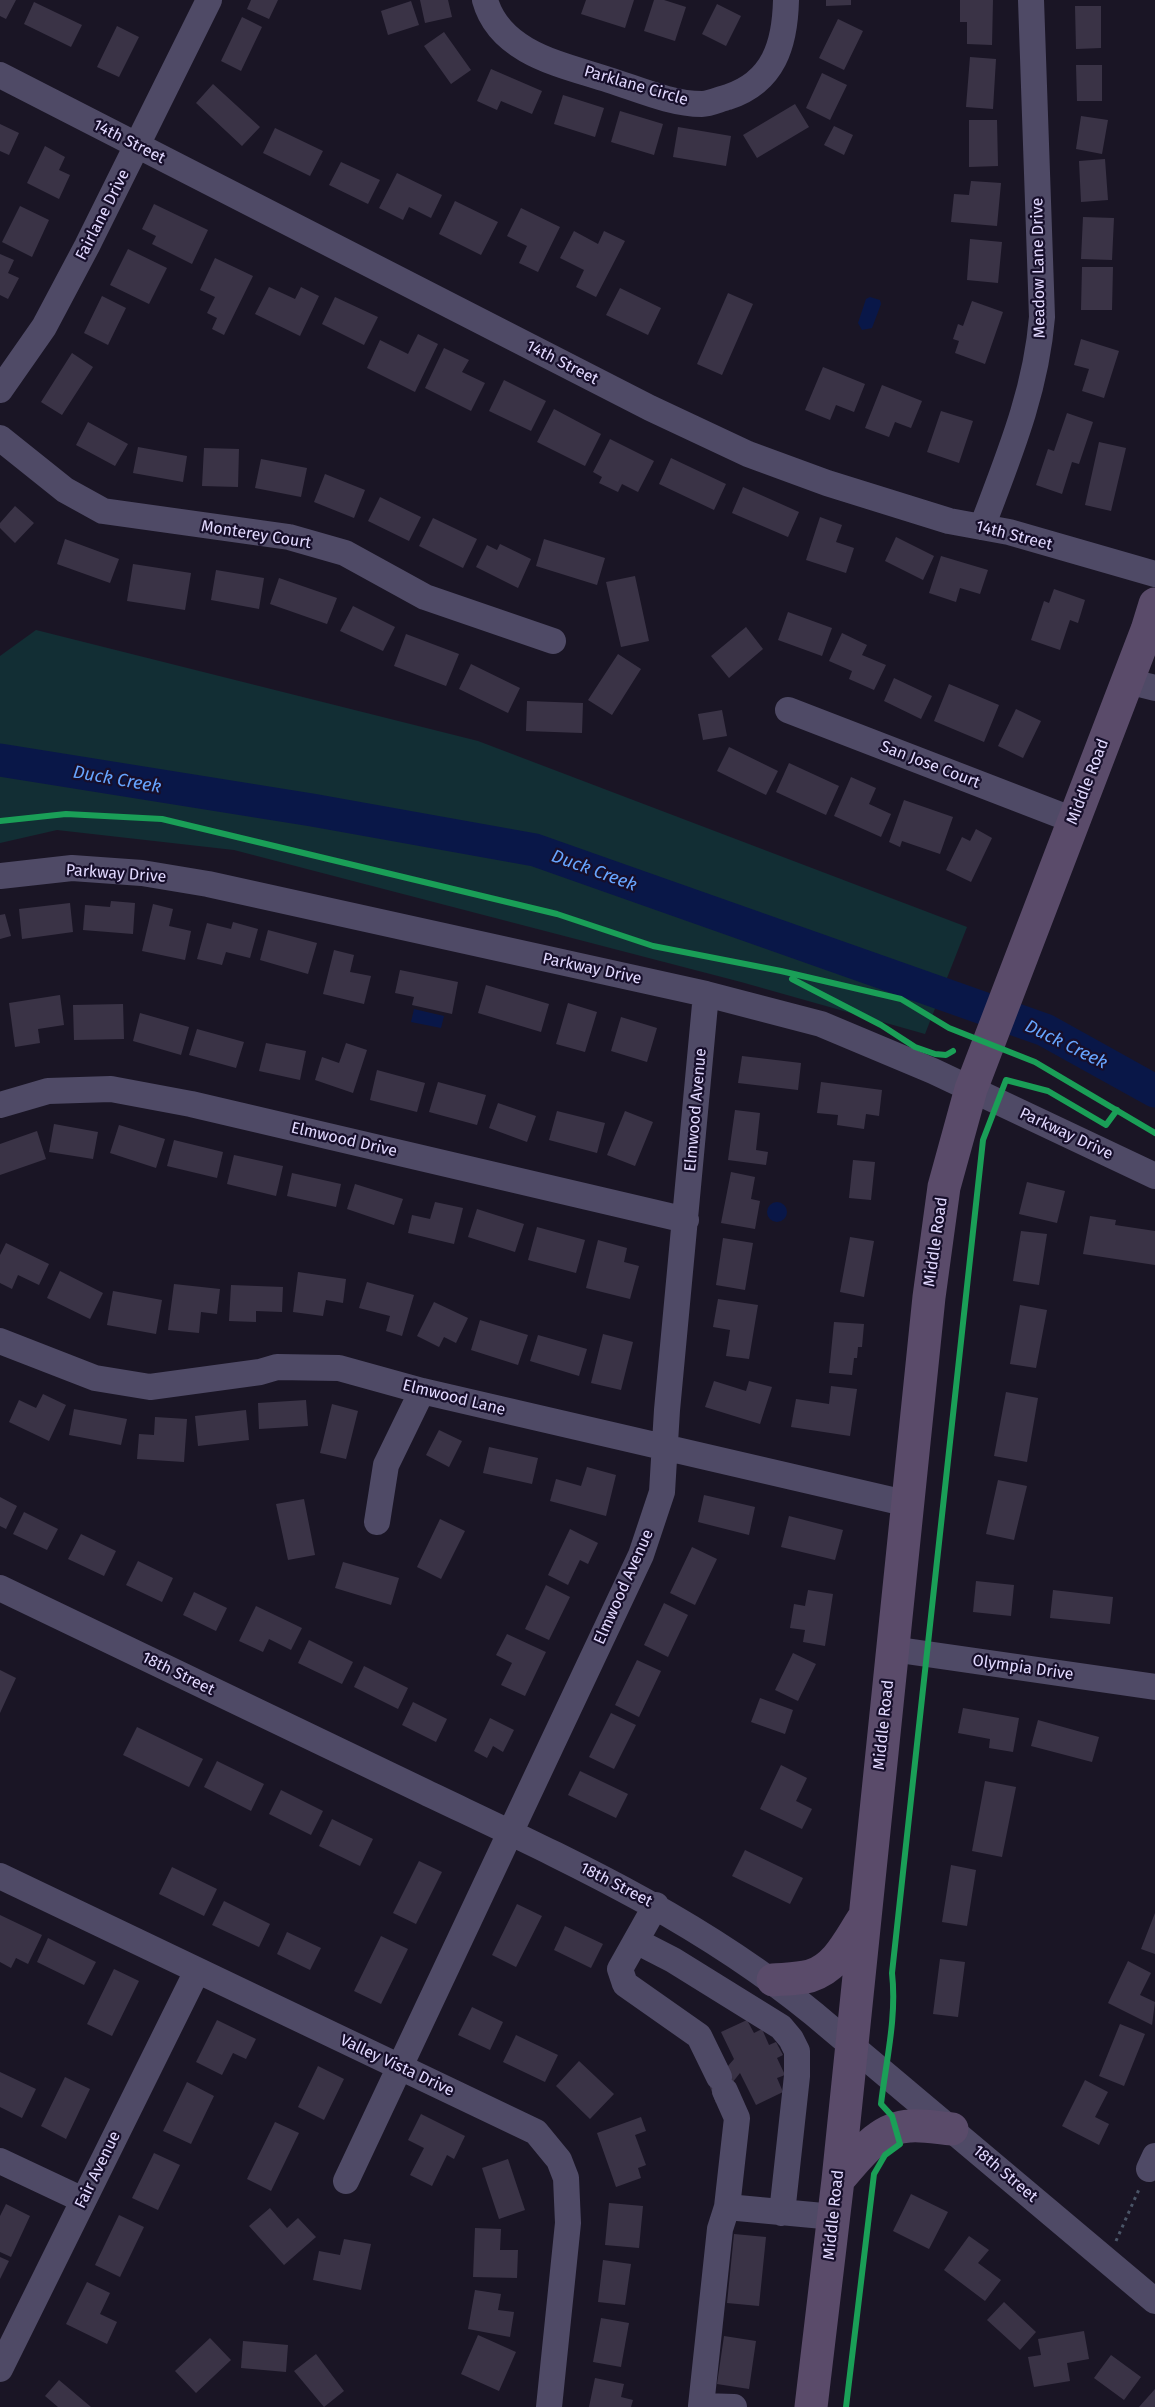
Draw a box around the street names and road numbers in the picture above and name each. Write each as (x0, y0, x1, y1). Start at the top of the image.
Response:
street label: Parklane Circle (582, 62, 690, 110)
street label: 14th Street (90, 116, 168, 168)
street label: Fairlane Drive (72, 166, 134, 264)
street label: Meadow Lane Drive (1028, 197, 1050, 339)
street label: 14th Street (523, 337, 601, 389)
street label: Monterey Court (200, 517, 312, 553)
street label: 14th Street (974, 517, 1054, 555)
street label: Middle Road (1063, 736, 1113, 828)
street label: San Jose Court (878, 737, 982, 793)
street label: Parkway Drive (65, 861, 167, 887)
street label: Parkway Drive (541, 949, 643, 989)
street label: Elmwood Avenue (681, 1047, 711, 1173)
street label: Parkway Drive (1016, 1104, 1116, 1164)
street label: Elmwood Drive (289, 1118, 399, 1162)
street label: Middle Road (920, 1196, 952, 1288)
street label: Elmwood Lane (401, 1376, 507, 1420)
street label: Elmwood Avenue (590, 1526, 658, 1648)
street label: 18th Street (138, 1648, 218, 1700)
street label: Olympia Drive (971, 1651, 1075, 1685)
street label: Middle Road (870, 1679, 898, 1771)
street label: 18th Street (577, 1859, 655, 1911)
street label: Valley Vista Drive (337, 2031, 457, 2101)
street label: Fair Avenue (71, 2128, 125, 2212)
street label: 18th Street (969, 2141, 1041, 2207)
street label: Middle Road (820, 2169, 848, 2261)

